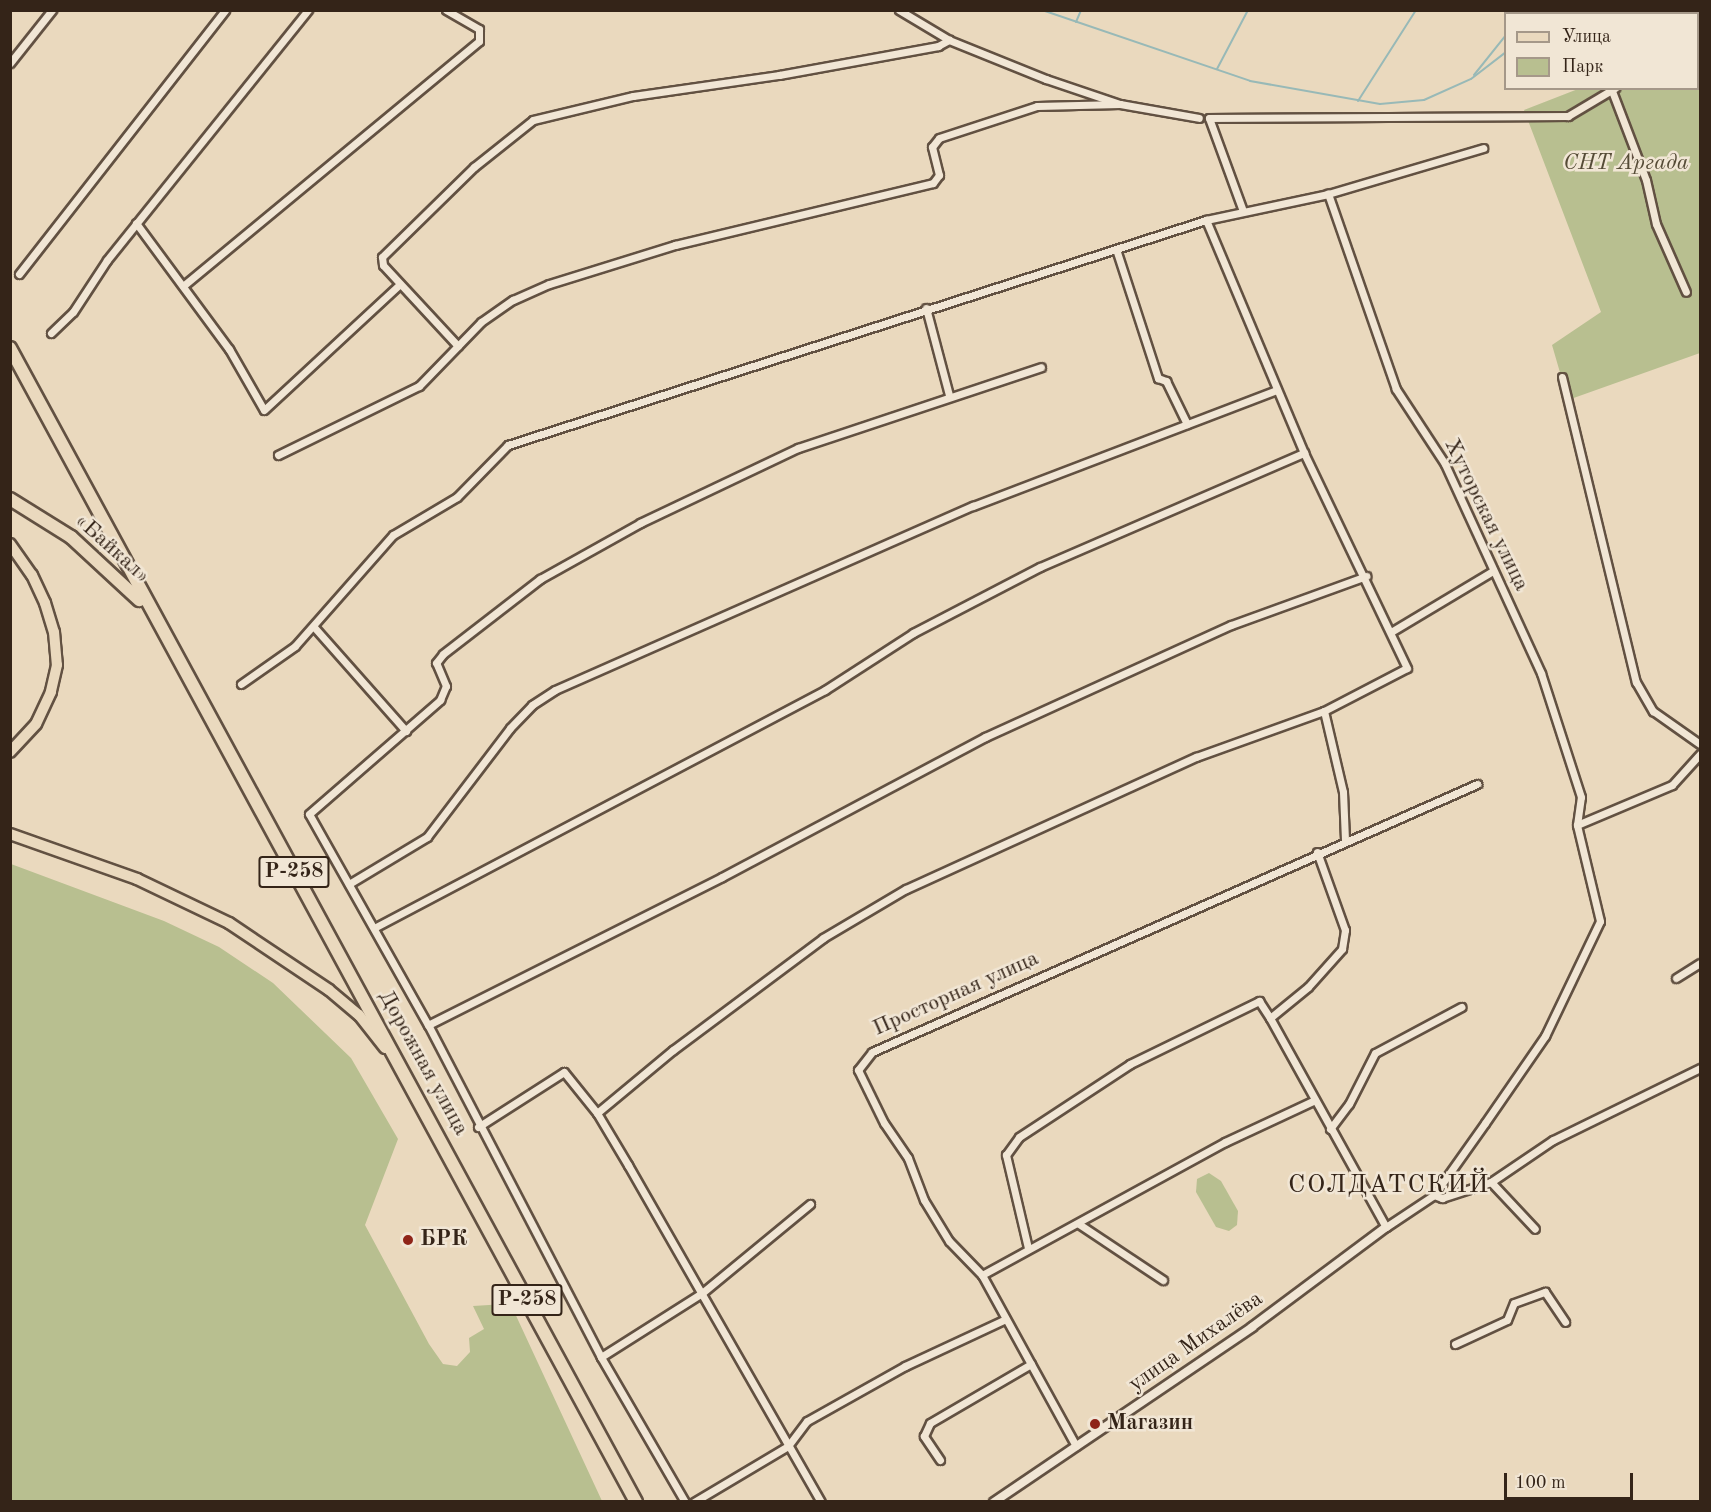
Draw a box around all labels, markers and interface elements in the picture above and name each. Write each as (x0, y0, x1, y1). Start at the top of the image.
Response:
legend (1504, 12, 1699, 90)
text: Улица (1562, 28, 1611, 46)
text: Парк (1562, 58, 1603, 76)
park label: СНТ Аргада (1563, 151, 1689, 177)
street label: Хуторская улица (1438, 435, 1534, 595)
street label: «Байкал» (69, 508, 155, 590)
road number: Р-258 (258, 854, 330, 890)
street label: Просторная улица (869, 946, 1043, 1042)
street label: Дорожная улица (372, 986, 474, 1140)
district label: СОЛДАТСКИЙ (1288, 1170, 1490, 1202)
place label: БРК (420, 1227, 467, 1253)
marker: БРК (401, 1233, 415, 1247)
road number: Р-258 (491, 1282, 563, 1318)
street label: улица Михалёва (1124, 1286, 1268, 1398)
place label: Магазин (1107, 1411, 1193, 1437)
marker: Магазин (1088, 1417, 1102, 1431)
scale bar (1507, 1461, 1636, 1499)
text: 100 m (1515, 1474, 1566, 1492)

